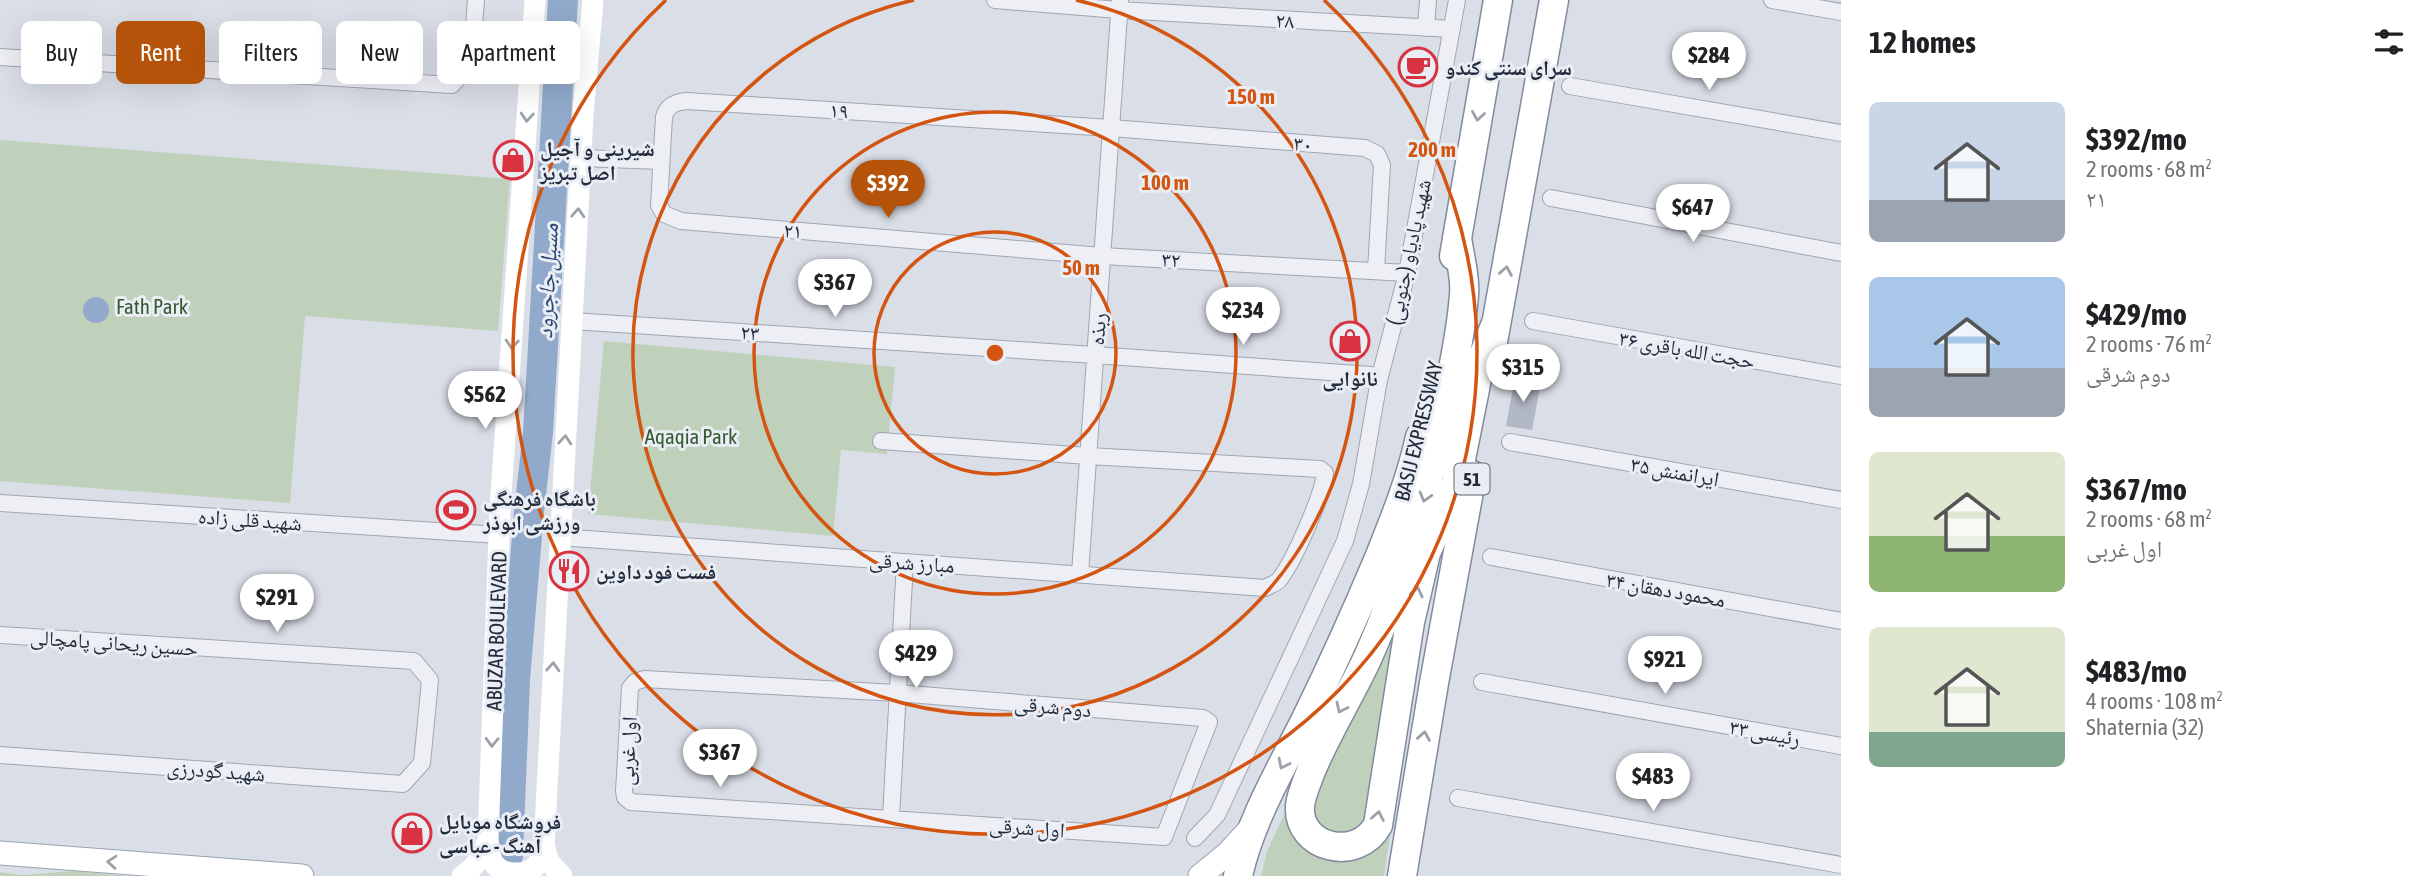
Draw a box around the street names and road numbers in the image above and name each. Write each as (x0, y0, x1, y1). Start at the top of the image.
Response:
street label: ۲۸ (1275, 8, 1295, 32)
street label: ۱۹ (829, 97, 849, 123)
street label: ۳۰ (1293, 130, 1313, 156)
street label: شهید پادیاو (جنوبی) (1381, 177, 1437, 327)
street label: ۲۱ (783, 217, 803, 243)
street label: ۳۲ (1161, 247, 1181, 271)
street label: ربذه (1084, 312, 1111, 346)
street label: ۲۳ (740, 319, 760, 345)
street label: حجت الله باقری ۳۶ (1617, 325, 1757, 374)
street label: BASIJ EXPRESSWAY (1389, 358, 1447, 503)
street label: ایرانمنش ۳۵ (1629, 451, 1721, 493)
road number: 51 (1454, 464, 1490, 494)
street label: شهید قلی زاده (197, 503, 303, 537)
street label: مبارز شرقی (868, 547, 956, 579)
street label: ABUZAR BOULEVARD (481, 551, 511, 711)
street label: محمود دهقان ۳۴ (1604, 567, 1727, 612)
street label: حسین ریحانی پامچالی (29, 624, 199, 662)
street label: دوم شرقی (1013, 691, 1093, 724)
street label: رئیسی ۳۳ (1727, 714, 1802, 752)
street label: اول غربی (613, 716, 643, 786)
street label: شهید گودرزی (166, 755, 266, 786)
street label: اول شرقی (988, 812, 1066, 844)

